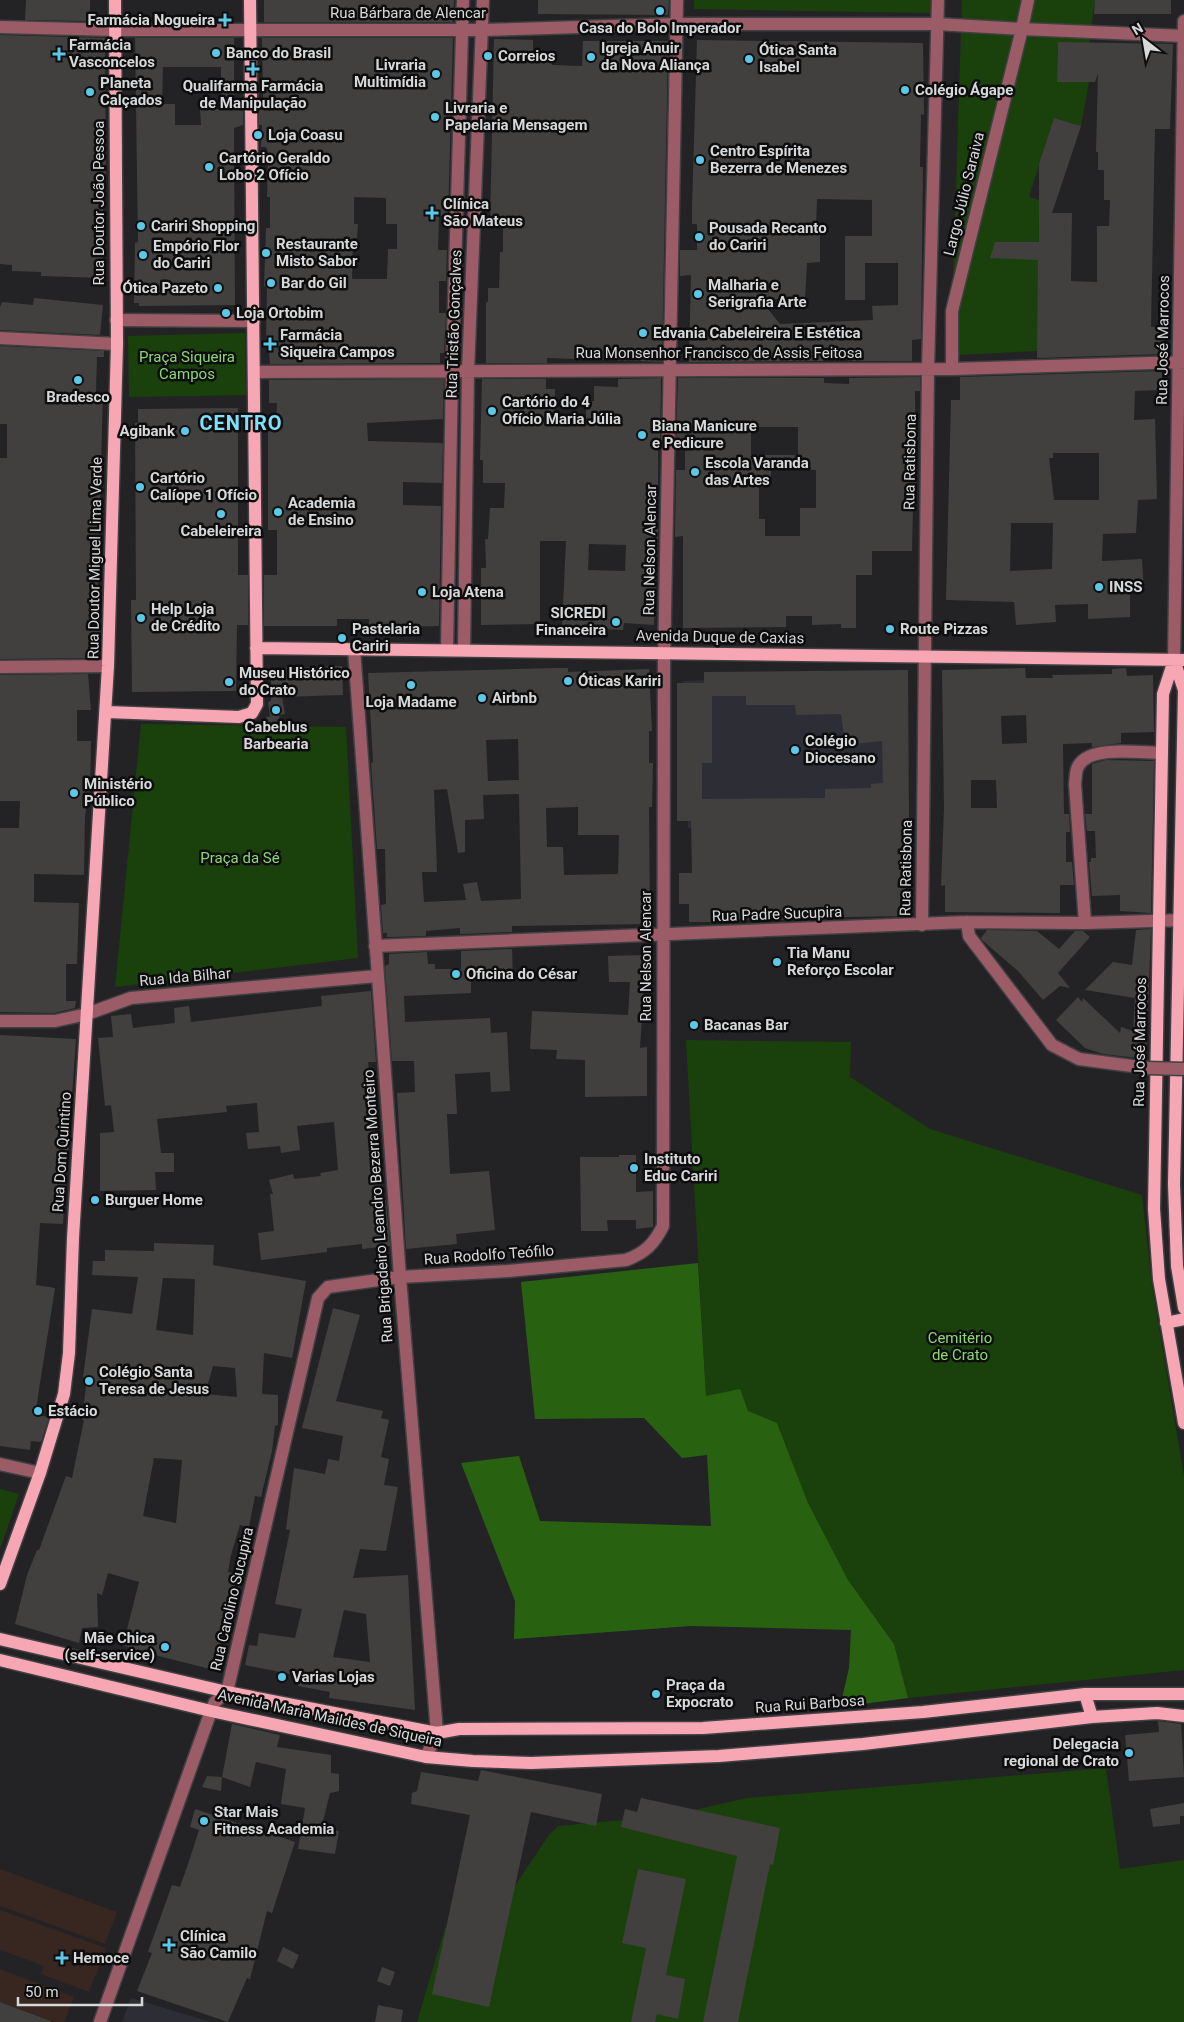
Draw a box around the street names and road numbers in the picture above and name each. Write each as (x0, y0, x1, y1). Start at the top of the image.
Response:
street label: Rua Bárbara de Alencar (330, 4, 486, 22)
street label: Rua Doutor João Pessoa (90, 121, 108, 285)
street label: Largo Júlio Saraiva (940, 130, 988, 258)
street label: Rua Tristão Gonçalves (442, 249, 466, 399)
street label: Rua José Marrocos (1153, 275, 1173, 405)
street label: Rua Monsenhor Francisco de Assis Feitosa (575, 344, 863, 362)
street label: Rua Ratisbona (900, 414, 920, 510)
street label: Rua Doutor Miguel Lima Verde (84, 457, 106, 659)
street label: Rua Nelson Alencar (640, 484, 660, 616)
street label: Avenida Duque de Caxias (636, 627, 804, 647)
street label: Rua Ratisbona (896, 820, 916, 916)
street label: Rua Nelson Alencar (637, 891, 655, 1021)
street label: Rua Padre Sucupira (712, 903, 842, 925)
street label: Rua Ida Bilhar (138, 964, 232, 990)
street label: Rua José Marrocos (1130, 977, 1150, 1107)
street label: Rua Brigadeiro Leandro Bezerra Monteiro (359, 1069, 397, 1343)
street label: Rua Dom Quintino (49, 1091, 75, 1213)
street label: Rua Rodolfo Teófilo (423, 1241, 555, 1269)
street label: Rua Carolino Sucupira (207, 1525, 257, 1673)
street label: Avenida Maria Maildes de Siqueira (216, 1685, 444, 1751)
street label: Rua Rui Barbosa (755, 1691, 865, 1717)

